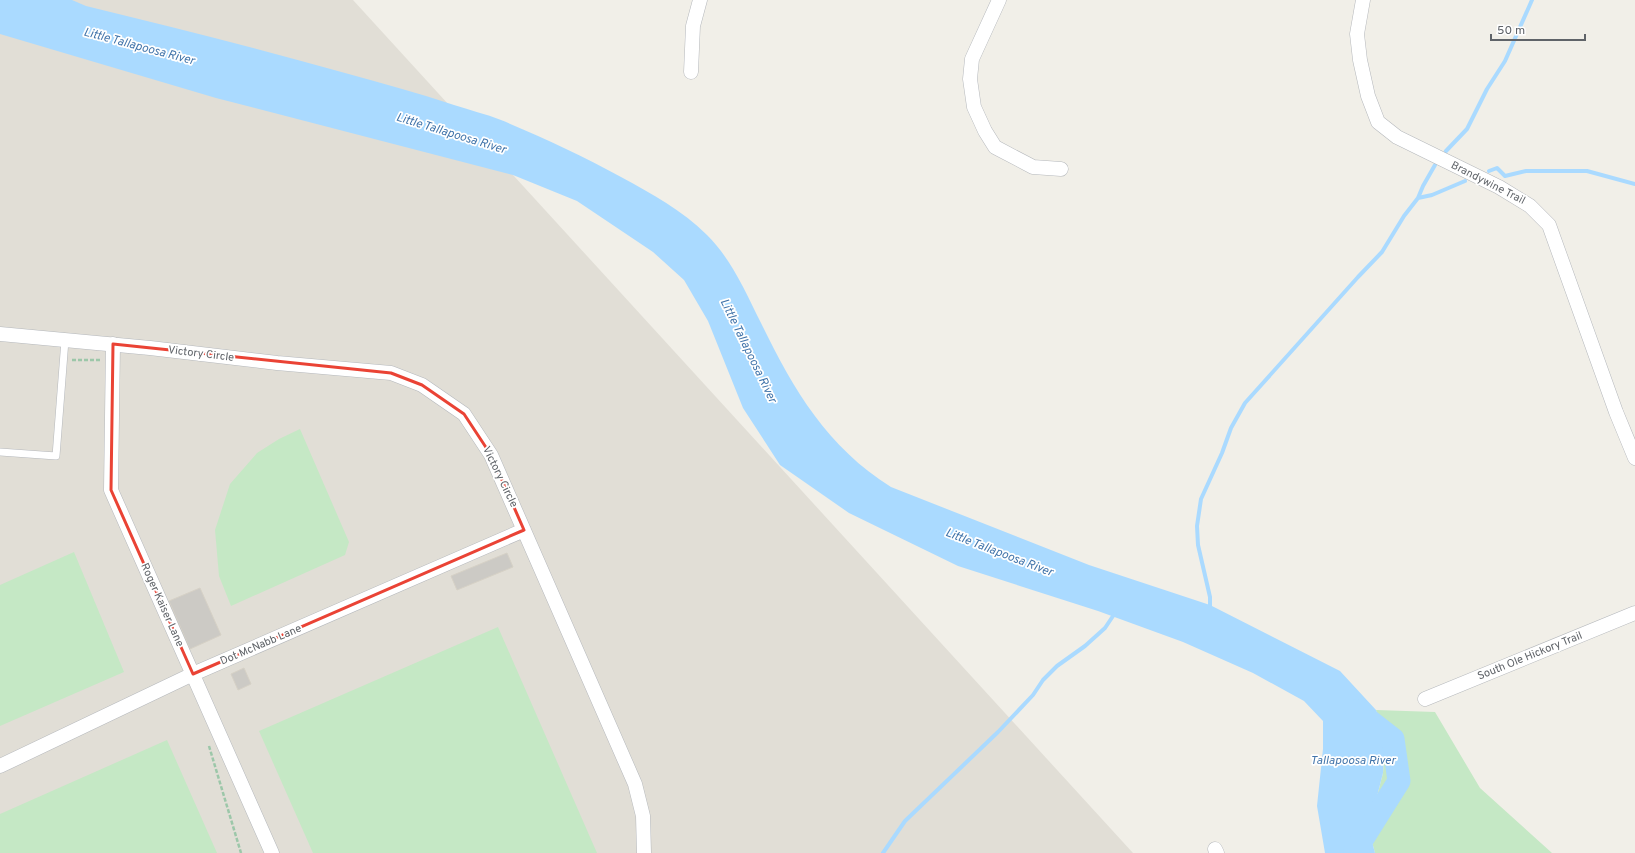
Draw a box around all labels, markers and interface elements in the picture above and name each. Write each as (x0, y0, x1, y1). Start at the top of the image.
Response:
scale bar (1491, 16, 1585, 42)
text: 50 m (1497, 23, 1525, 39)
water label: Little Tallapoosa River (82, 25, 198, 70)
water label: Little Tallapoosa River (394, 110, 509, 159)
street label: Brandywine Trail (1448, 158, 1528, 208)
water label: Little Tallapoosa River (716, 296, 781, 407)
street label: Victory Circle (167, 343, 235, 365)
street label: Victory Circle (479, 444, 521, 510)
water label: Little Tallapoosa River (943, 525, 1056, 581)
street label: Roger Kaiser Lane (137, 561, 187, 649)
street label: Dot McNabb Lane (218, 622, 304, 668)
street label: South Ole Hickory Trail (1476, 629, 1584, 683)
water label: Tallapoosa River (1310, 753, 1397, 769)

